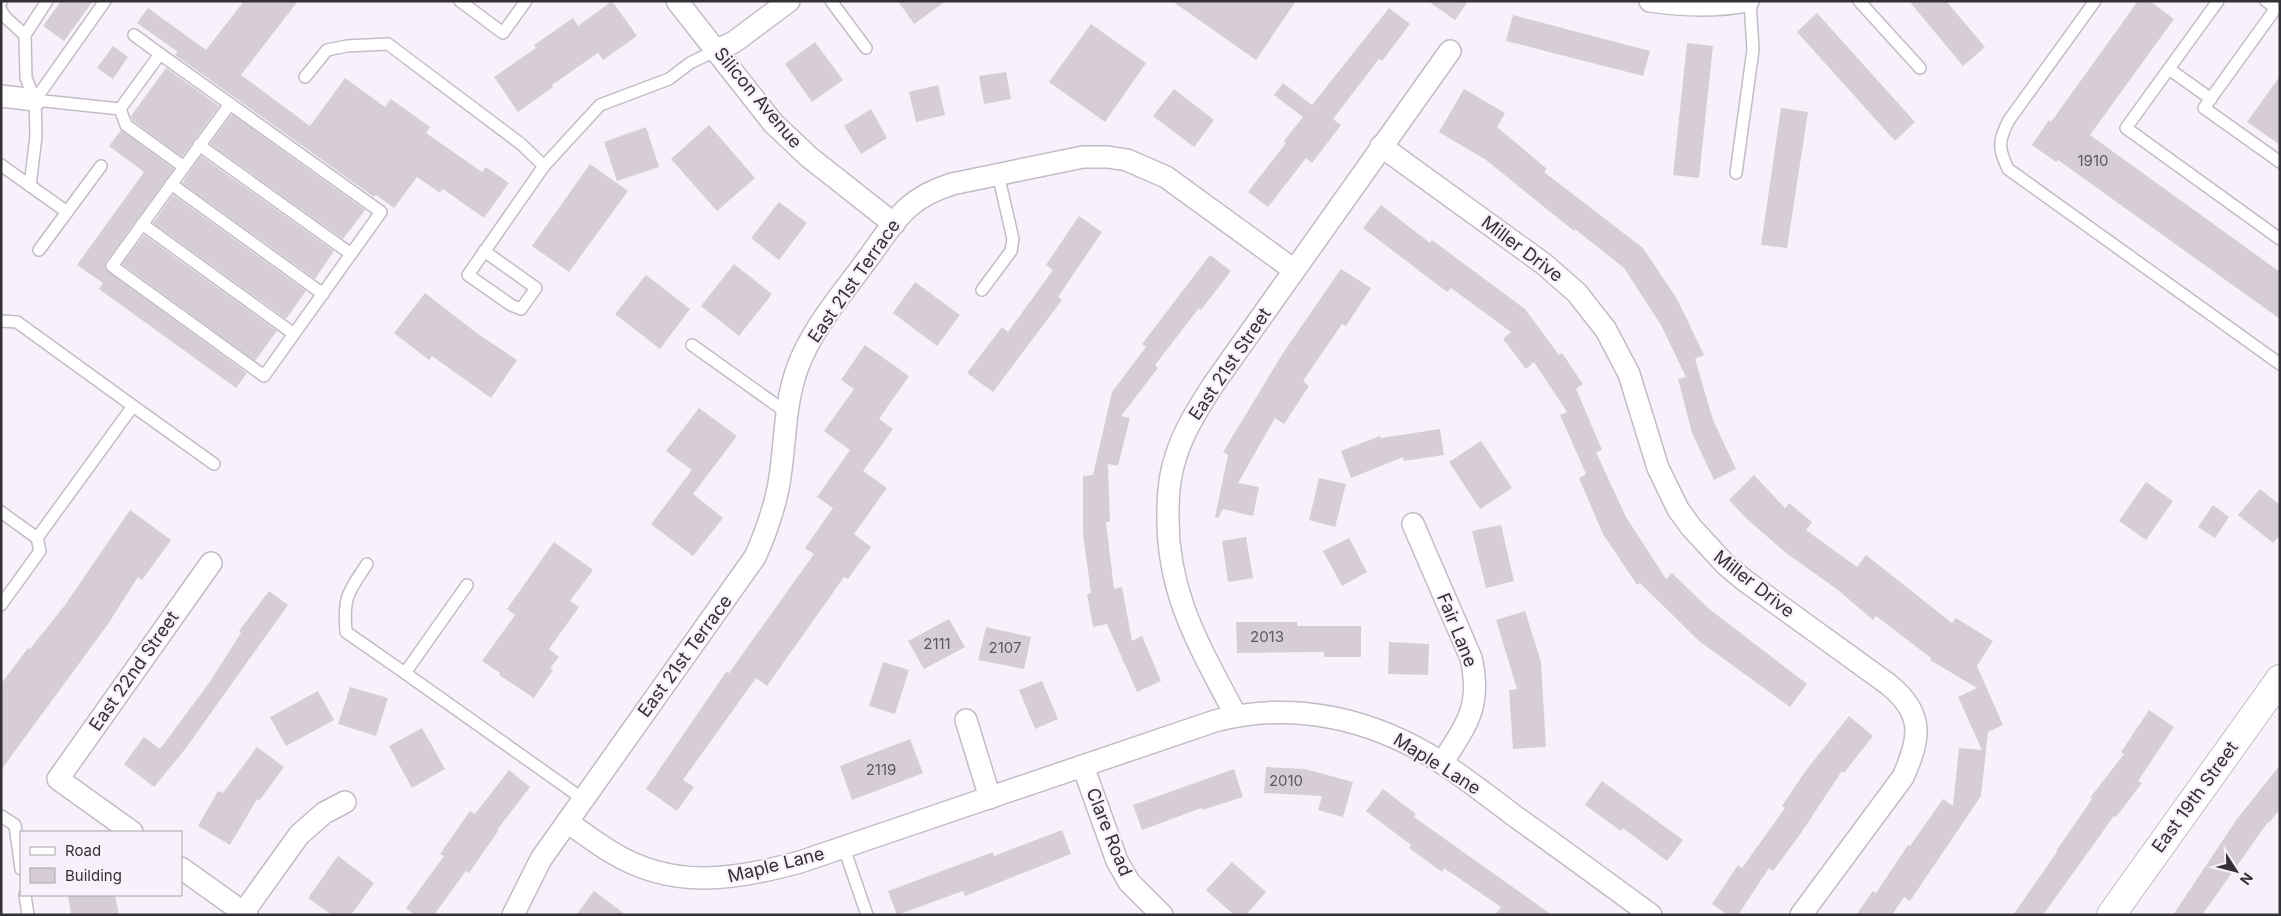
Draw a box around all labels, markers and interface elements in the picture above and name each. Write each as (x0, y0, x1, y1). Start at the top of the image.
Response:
street label: Silicon Avenue (710, 43, 806, 152)
house number: 1910 (2078, 151, 2108, 170)
street label: Miller Drive (1478, 211, 1567, 286)
street label: East 21st Terrace (803, 215, 904, 346)
street label: East 21st Street (1184, 303, 1275, 424)
street label: Miller Drive (1710, 546, 1799, 622)
street label: Fair Lane (1433, 590, 1482, 670)
street label: East 21st Terrace (633, 591, 736, 721)
street label: East 22nd Street (85, 607, 183, 734)
house number: 2013 (1250, 627, 1284, 646)
house number: 2111 (923, 634, 951, 653)
house number: 2107 (989, 638, 1021, 657)
street label: Maple Lane (1390, 729, 1485, 799)
street label: East 19th Street (2147, 737, 2242, 856)
house number: 2119 (866, 760, 896, 779)
house number: 2010 (1269, 771, 1303, 790)
street label: Clare Road (1082, 785, 1137, 879)
legend (20, 831, 182, 896)
text: Road (65, 841, 101, 860)
street label: Maple Lane (725, 842, 826, 887)
north arrow (2211, 846, 2261, 896)
text: Building (65, 866, 122, 885)
text: N (2237, 870, 2257, 888)

